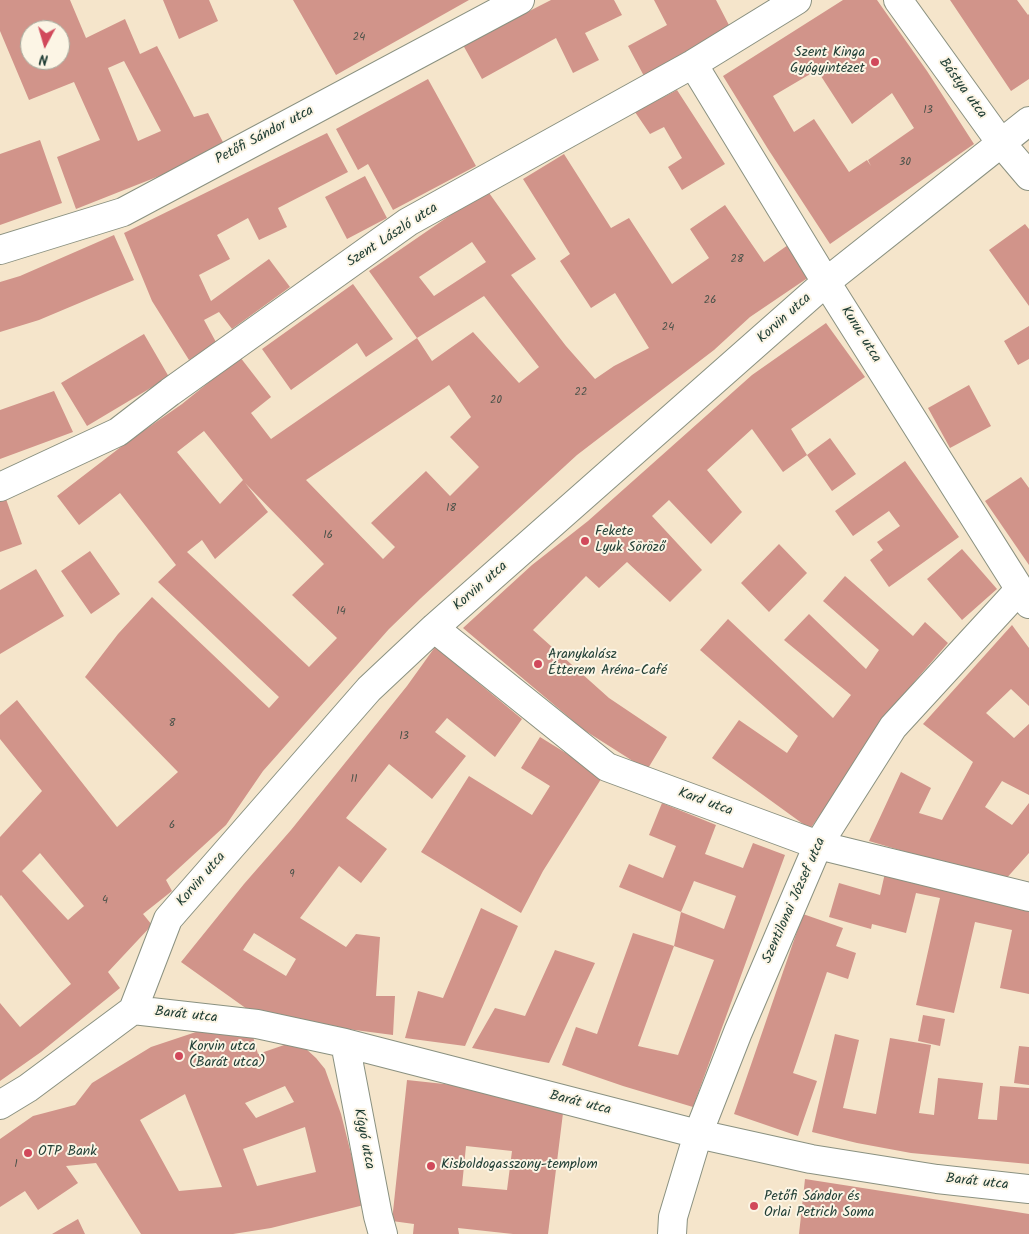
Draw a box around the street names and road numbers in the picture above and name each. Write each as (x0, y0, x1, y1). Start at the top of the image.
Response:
street label: Bástya utca (934, 56, 990, 122)
street label: Petőfi Sándor utca (213, 103, 317, 169)
street label: Szent László utca (344, 200, 442, 272)
street label: Korvin utca (755, 291, 815, 347)
street label: Kuruc utca (836, 304, 884, 366)
street label: Korvin utca (450, 559, 512, 615)
street label: Kard utca (675, 785, 735, 821)
street label: Szentilonai József utca (760, 835, 830, 967)
street label: Korvin utca (174, 849, 230, 911)
street label: Barát utca (154, 1004, 218, 1028)
street label: Barát utca (548, 1088, 612, 1120)
street label: Kígyó utca (349, 1107, 377, 1171)
street label: Barát utca (945, 1171, 1009, 1195)

